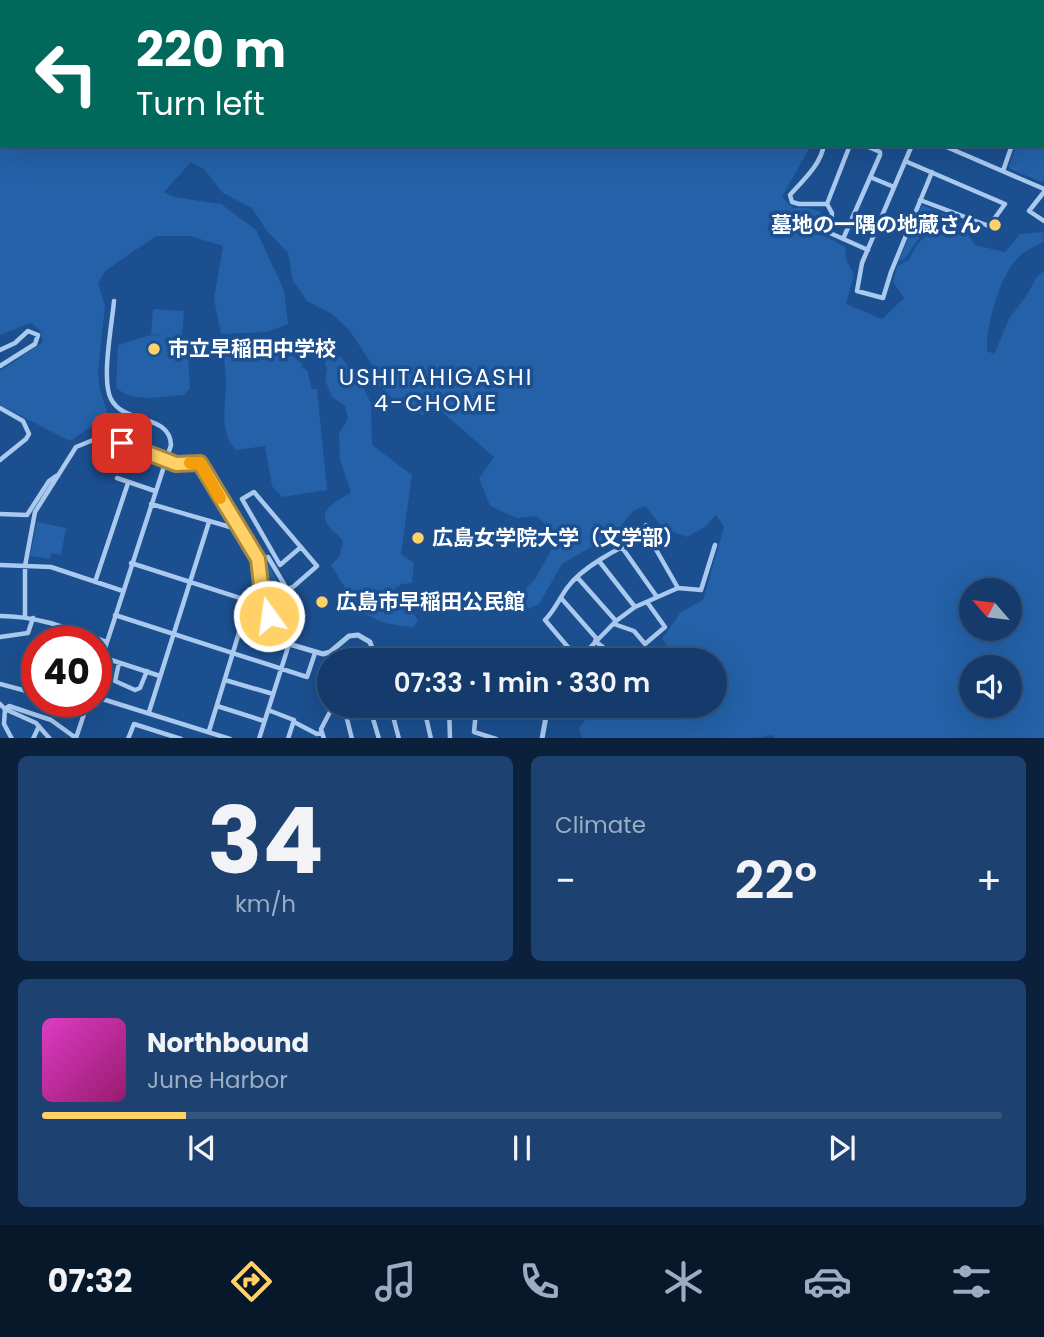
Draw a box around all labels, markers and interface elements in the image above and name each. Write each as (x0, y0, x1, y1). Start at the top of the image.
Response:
text: 220 m (136, 16, 286, 84)
icon: left (21, 28, 112, 119)
text: Turn left (136, 81, 265, 126)
place label: 墓地の一隅の地蔵さん (771, 210, 981, 239)
marker: 墓地の一隅の地蔵さん (987, 217, 1003, 233)
place label: 市立早稲田中学校 (168, 334, 336, 363)
marker: 市立早稲田中学校 (146, 341, 162, 357)
district label: USHITAHIGASHI 4-CHOME (339, 361, 533, 419)
pin (92, 413, 152, 473)
icon: arrive (103, 424, 141, 462)
place label: 広島女学院大学（文学部） (432, 523, 684, 552)
marker: 広島女学院大学（文学部） (410, 530, 426, 546)
north arrow (959, 578, 1022, 640)
map controls (959, 578, 1022, 718)
position arrow (232, 579, 306, 653)
place label: 広島市早稲田公民館 (336, 587, 525, 616)
marker: 広島市早稲田公民館 (314, 594, 330, 610)
speed limit sign: 40 (21, 626, 112, 717)
button: sound (959, 655, 1022, 718)
text: 07:33 · 1 min · 330 m (394, 665, 650, 701)
text: 34 (207, 777, 324, 905)
text: Climate (555, 809, 646, 841)
text: 22° (735, 844, 817, 917)
text: − (555, 854, 576, 907)
text: + (976, 854, 1002, 907)
text: km/h (235, 888, 296, 920)
text: Northbound (147, 1025, 309, 1061)
text: June Harbor (147, 1064, 288, 1096)
icon: previous (183, 1129, 221, 1167)
icon: pause (503, 1129, 541, 1167)
icon: next (823, 1129, 861, 1167)
icon: directions (227, 1257, 276, 1306)
icon: music (371, 1257, 420, 1306)
icon: phone (515, 1257, 564, 1306)
icon: climate (659, 1257, 708, 1306)
icon: car (803, 1257, 852, 1306)
icon: filters (947, 1257, 996, 1306)
text: 07:32 (48, 1258, 132, 1303)

